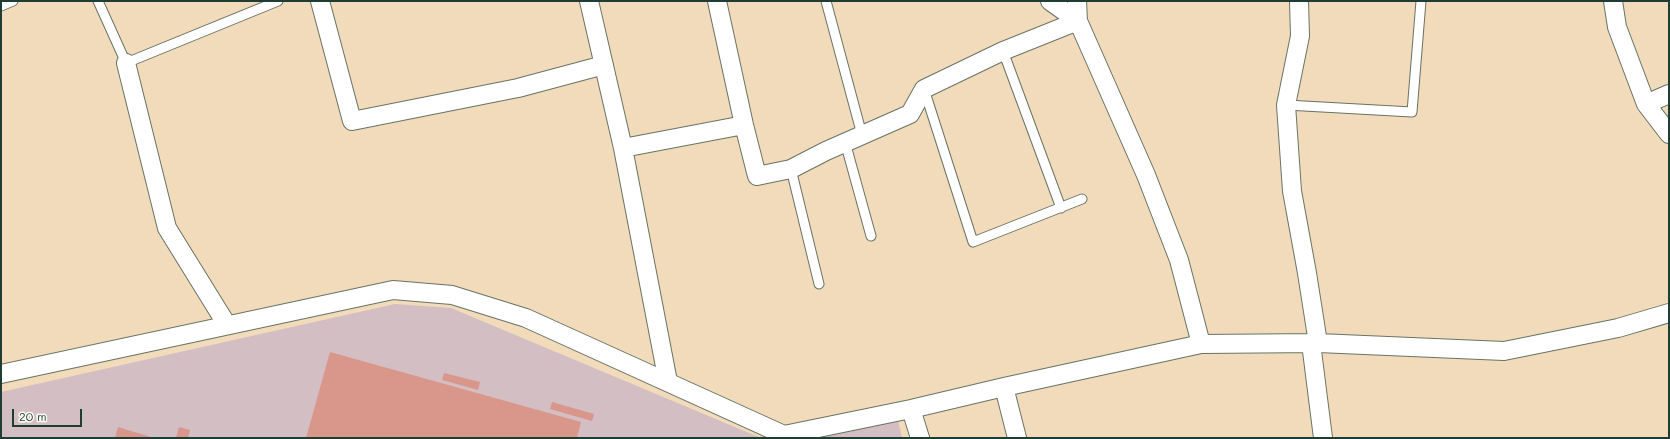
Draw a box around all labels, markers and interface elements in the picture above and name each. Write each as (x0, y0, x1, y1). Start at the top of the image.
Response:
scale bar (14, 401, 84, 427)
text: 20 m (19, 408, 47, 424)

